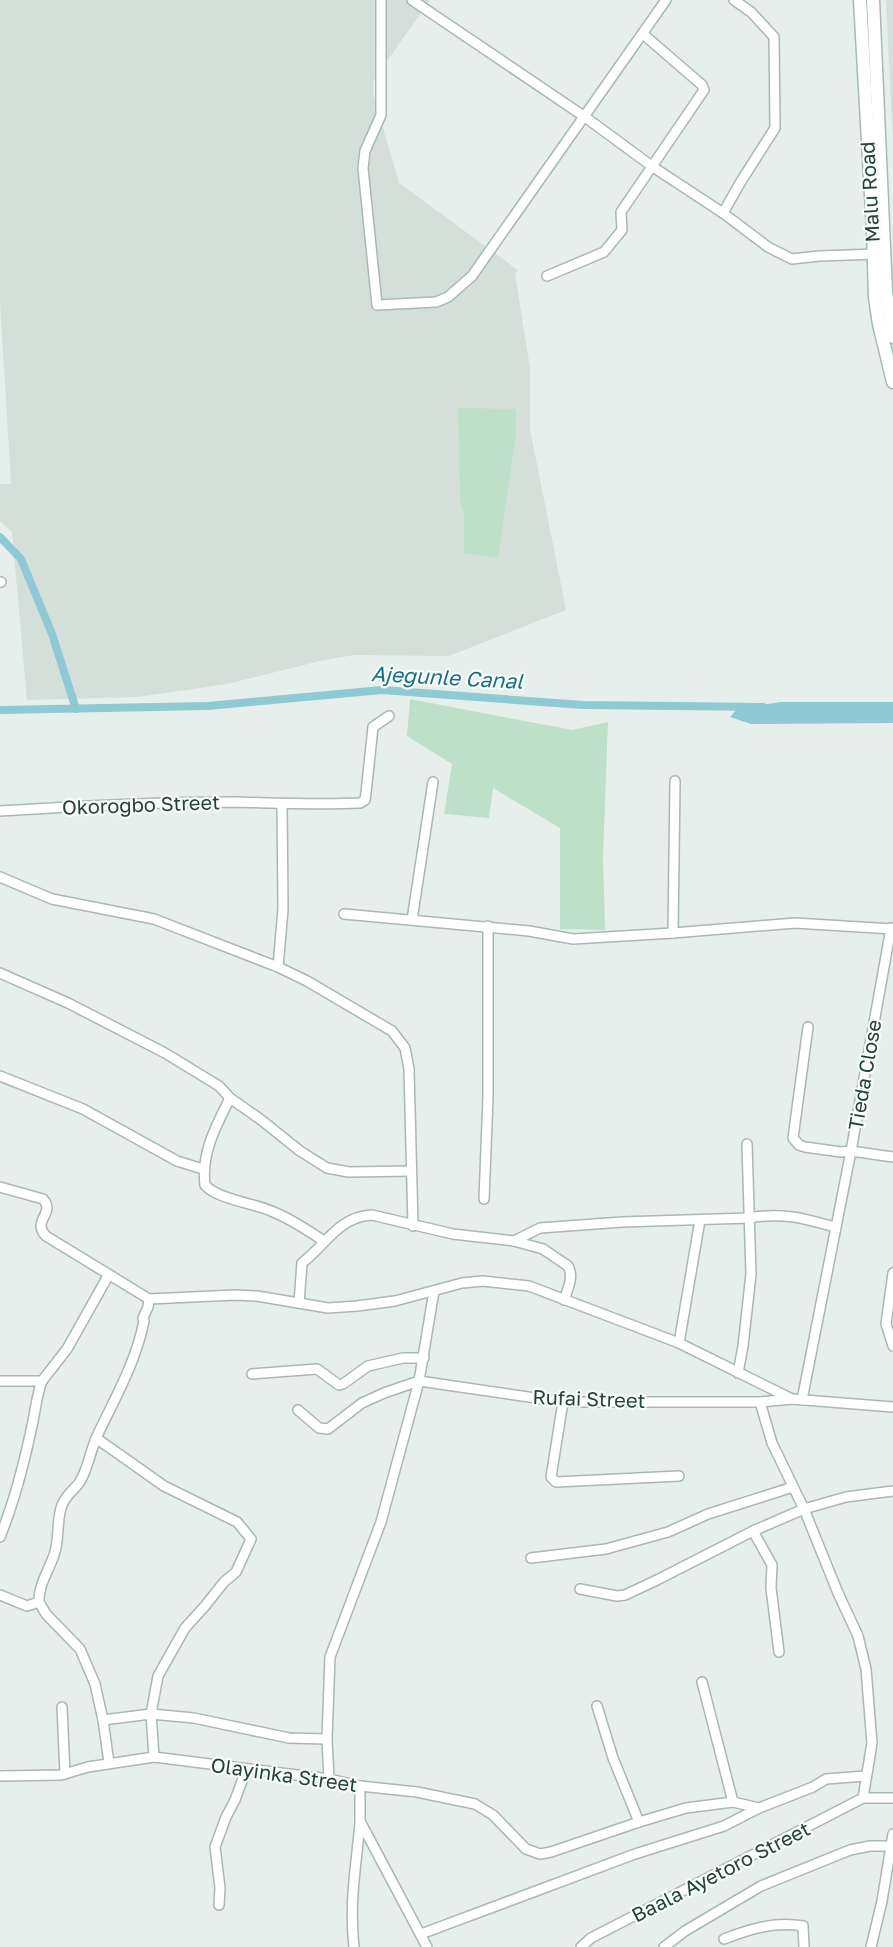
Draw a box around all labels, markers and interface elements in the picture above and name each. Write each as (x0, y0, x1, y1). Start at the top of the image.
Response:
street label: Malu Road (854, 141, 884, 243)
water label: Ajegunle Canal (370, 660, 525, 694)
street label: Okorogbo Street (62, 789, 220, 819)
street label: Tieda Close (842, 1018, 886, 1132)
street label: Rufai Street (532, 1384, 646, 1412)
street label: Olayinka Street (209, 1752, 359, 1796)
street label: Baala Ayetoro Street (627, 1816, 814, 1927)

